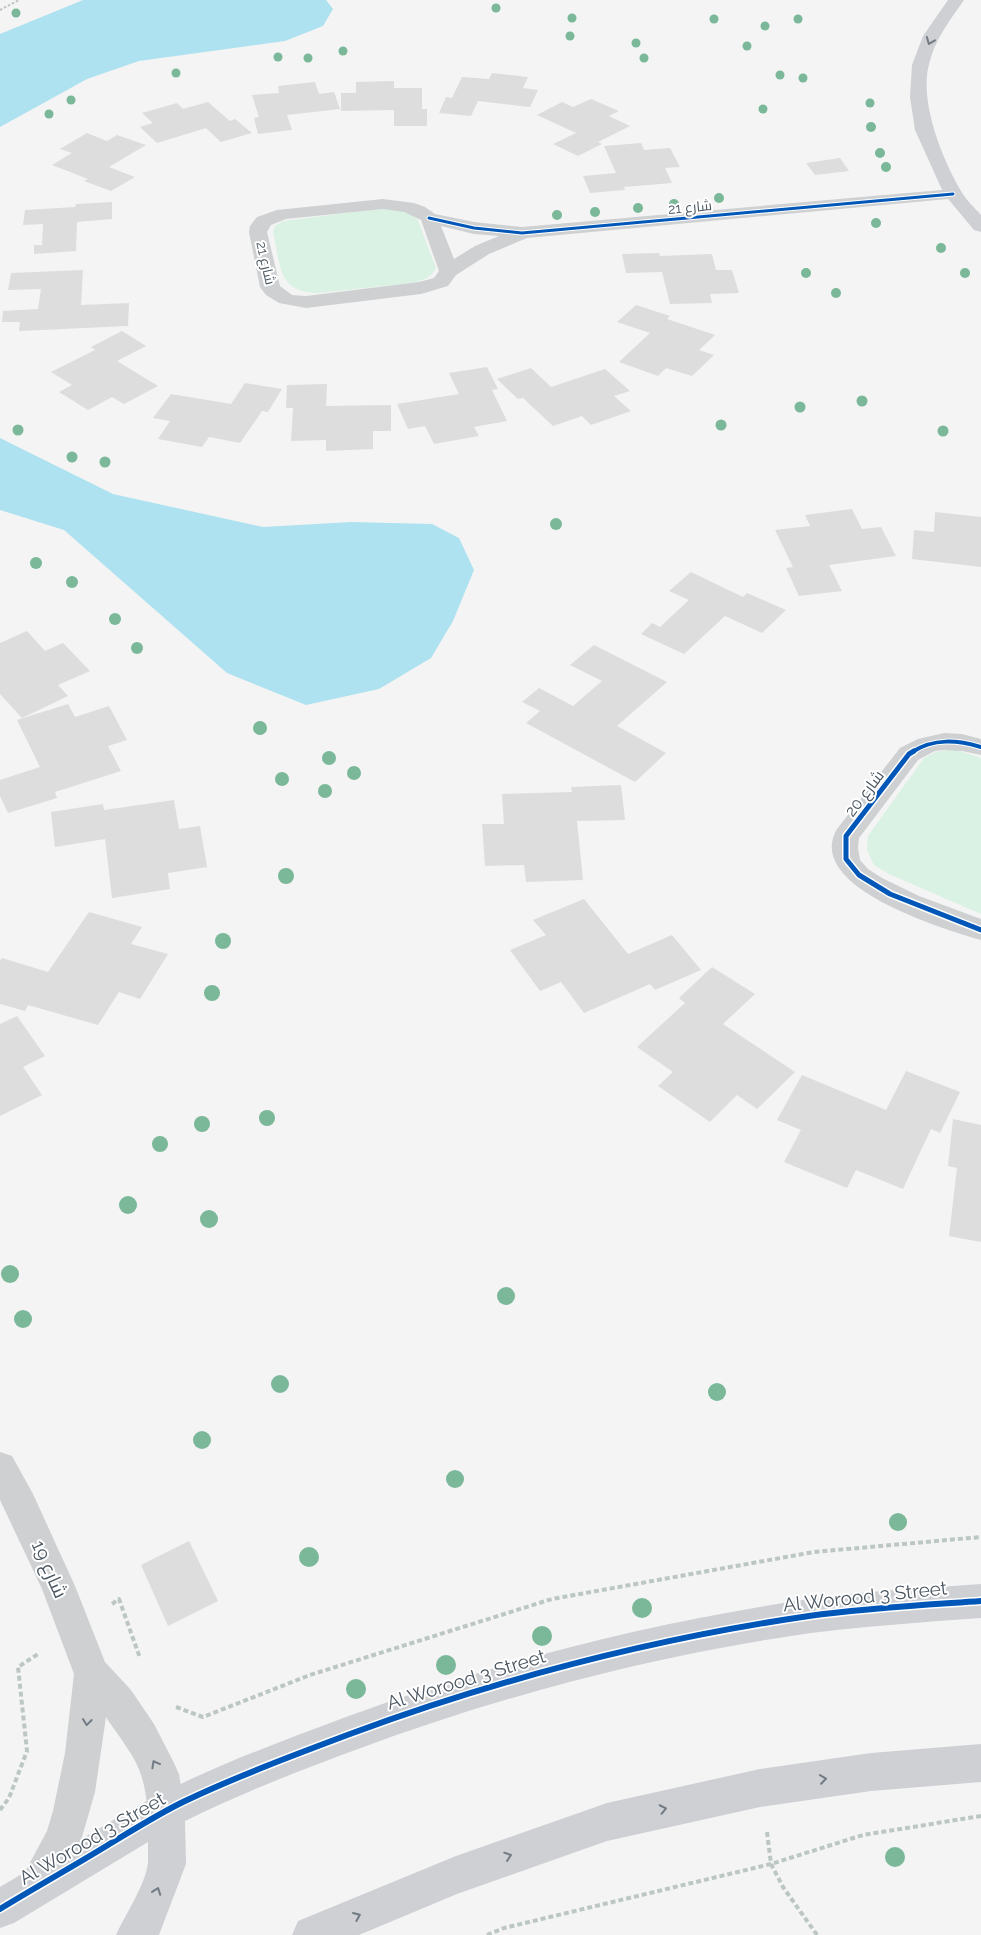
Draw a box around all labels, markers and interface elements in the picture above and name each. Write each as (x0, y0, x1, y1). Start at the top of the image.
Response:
one-way arrow (925, 36, 936, 45)
street label: شارع 21 (667, 197, 713, 218)
street label: شارع 21 (252, 240, 279, 286)
street label: شارع 20 (841, 766, 890, 821)
street label: شارع 19 (25, 1537, 72, 1603)
street label: Al Worood 3 Street (782, 1576, 949, 1616)
street label: Al Worood 3 Street (384, 1644, 549, 1714)
one-way arrow (82, 1719, 93, 1727)
one-way arrow (151, 1760, 161, 1769)
one-way arrow (819, 1775, 827, 1785)
street label: Al Worood 3 Street (15, 1787, 169, 1889)
one-way arrow (659, 1804, 668, 1815)
one-way arrow (503, 1852, 512, 1862)
one-way arrow (151, 1887, 161, 1896)
one-way arrow (352, 1912, 361, 1923)

